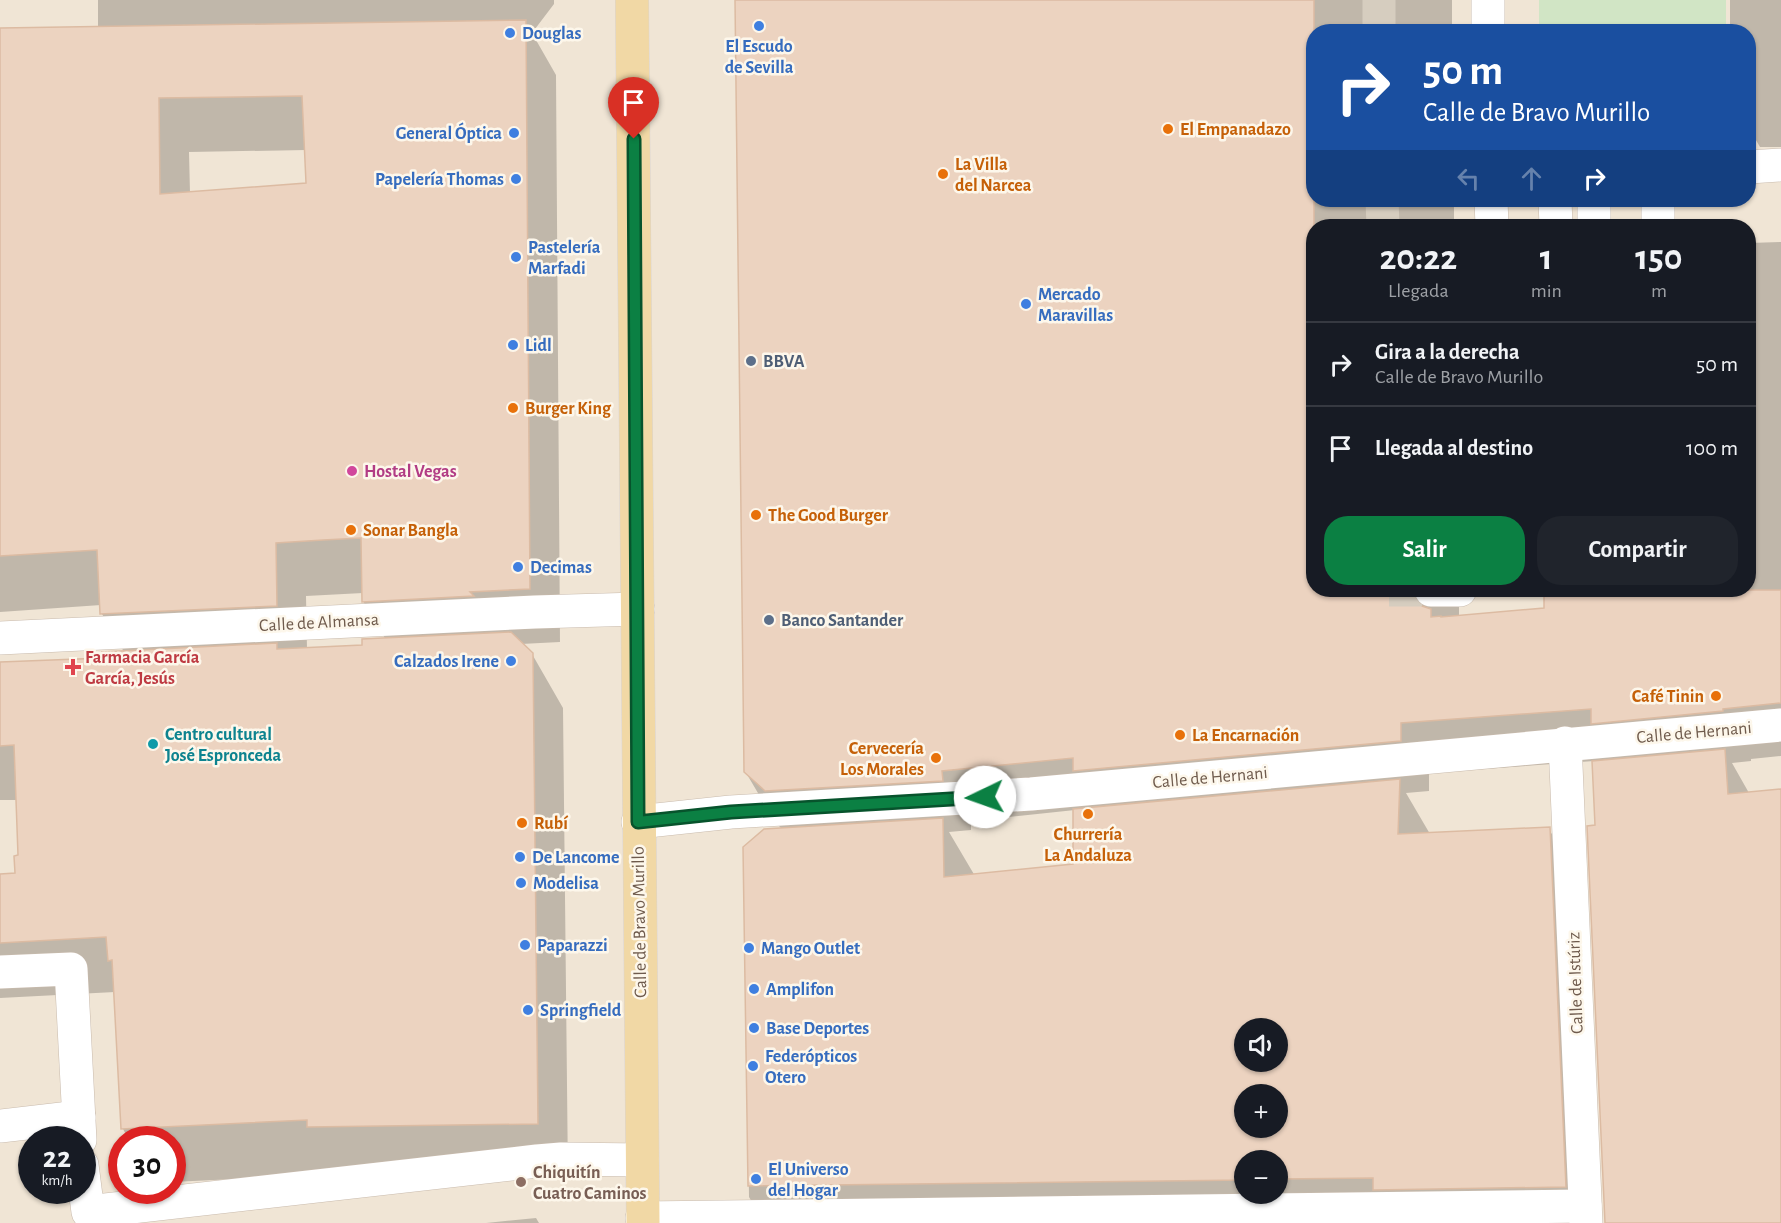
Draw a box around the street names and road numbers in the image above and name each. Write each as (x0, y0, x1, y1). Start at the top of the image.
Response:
street label: Calle de Almansa (259, 611, 379, 635)
street label: Calle de Hernani (1636, 719, 1752, 747)
street label: Calle de Hernani (1152, 764, 1268, 792)
street label: Calle de Bravo Murillo (630, 846, 650, 998)
street label: Calle de Istúriz (1565, 932, 1587, 1034)

